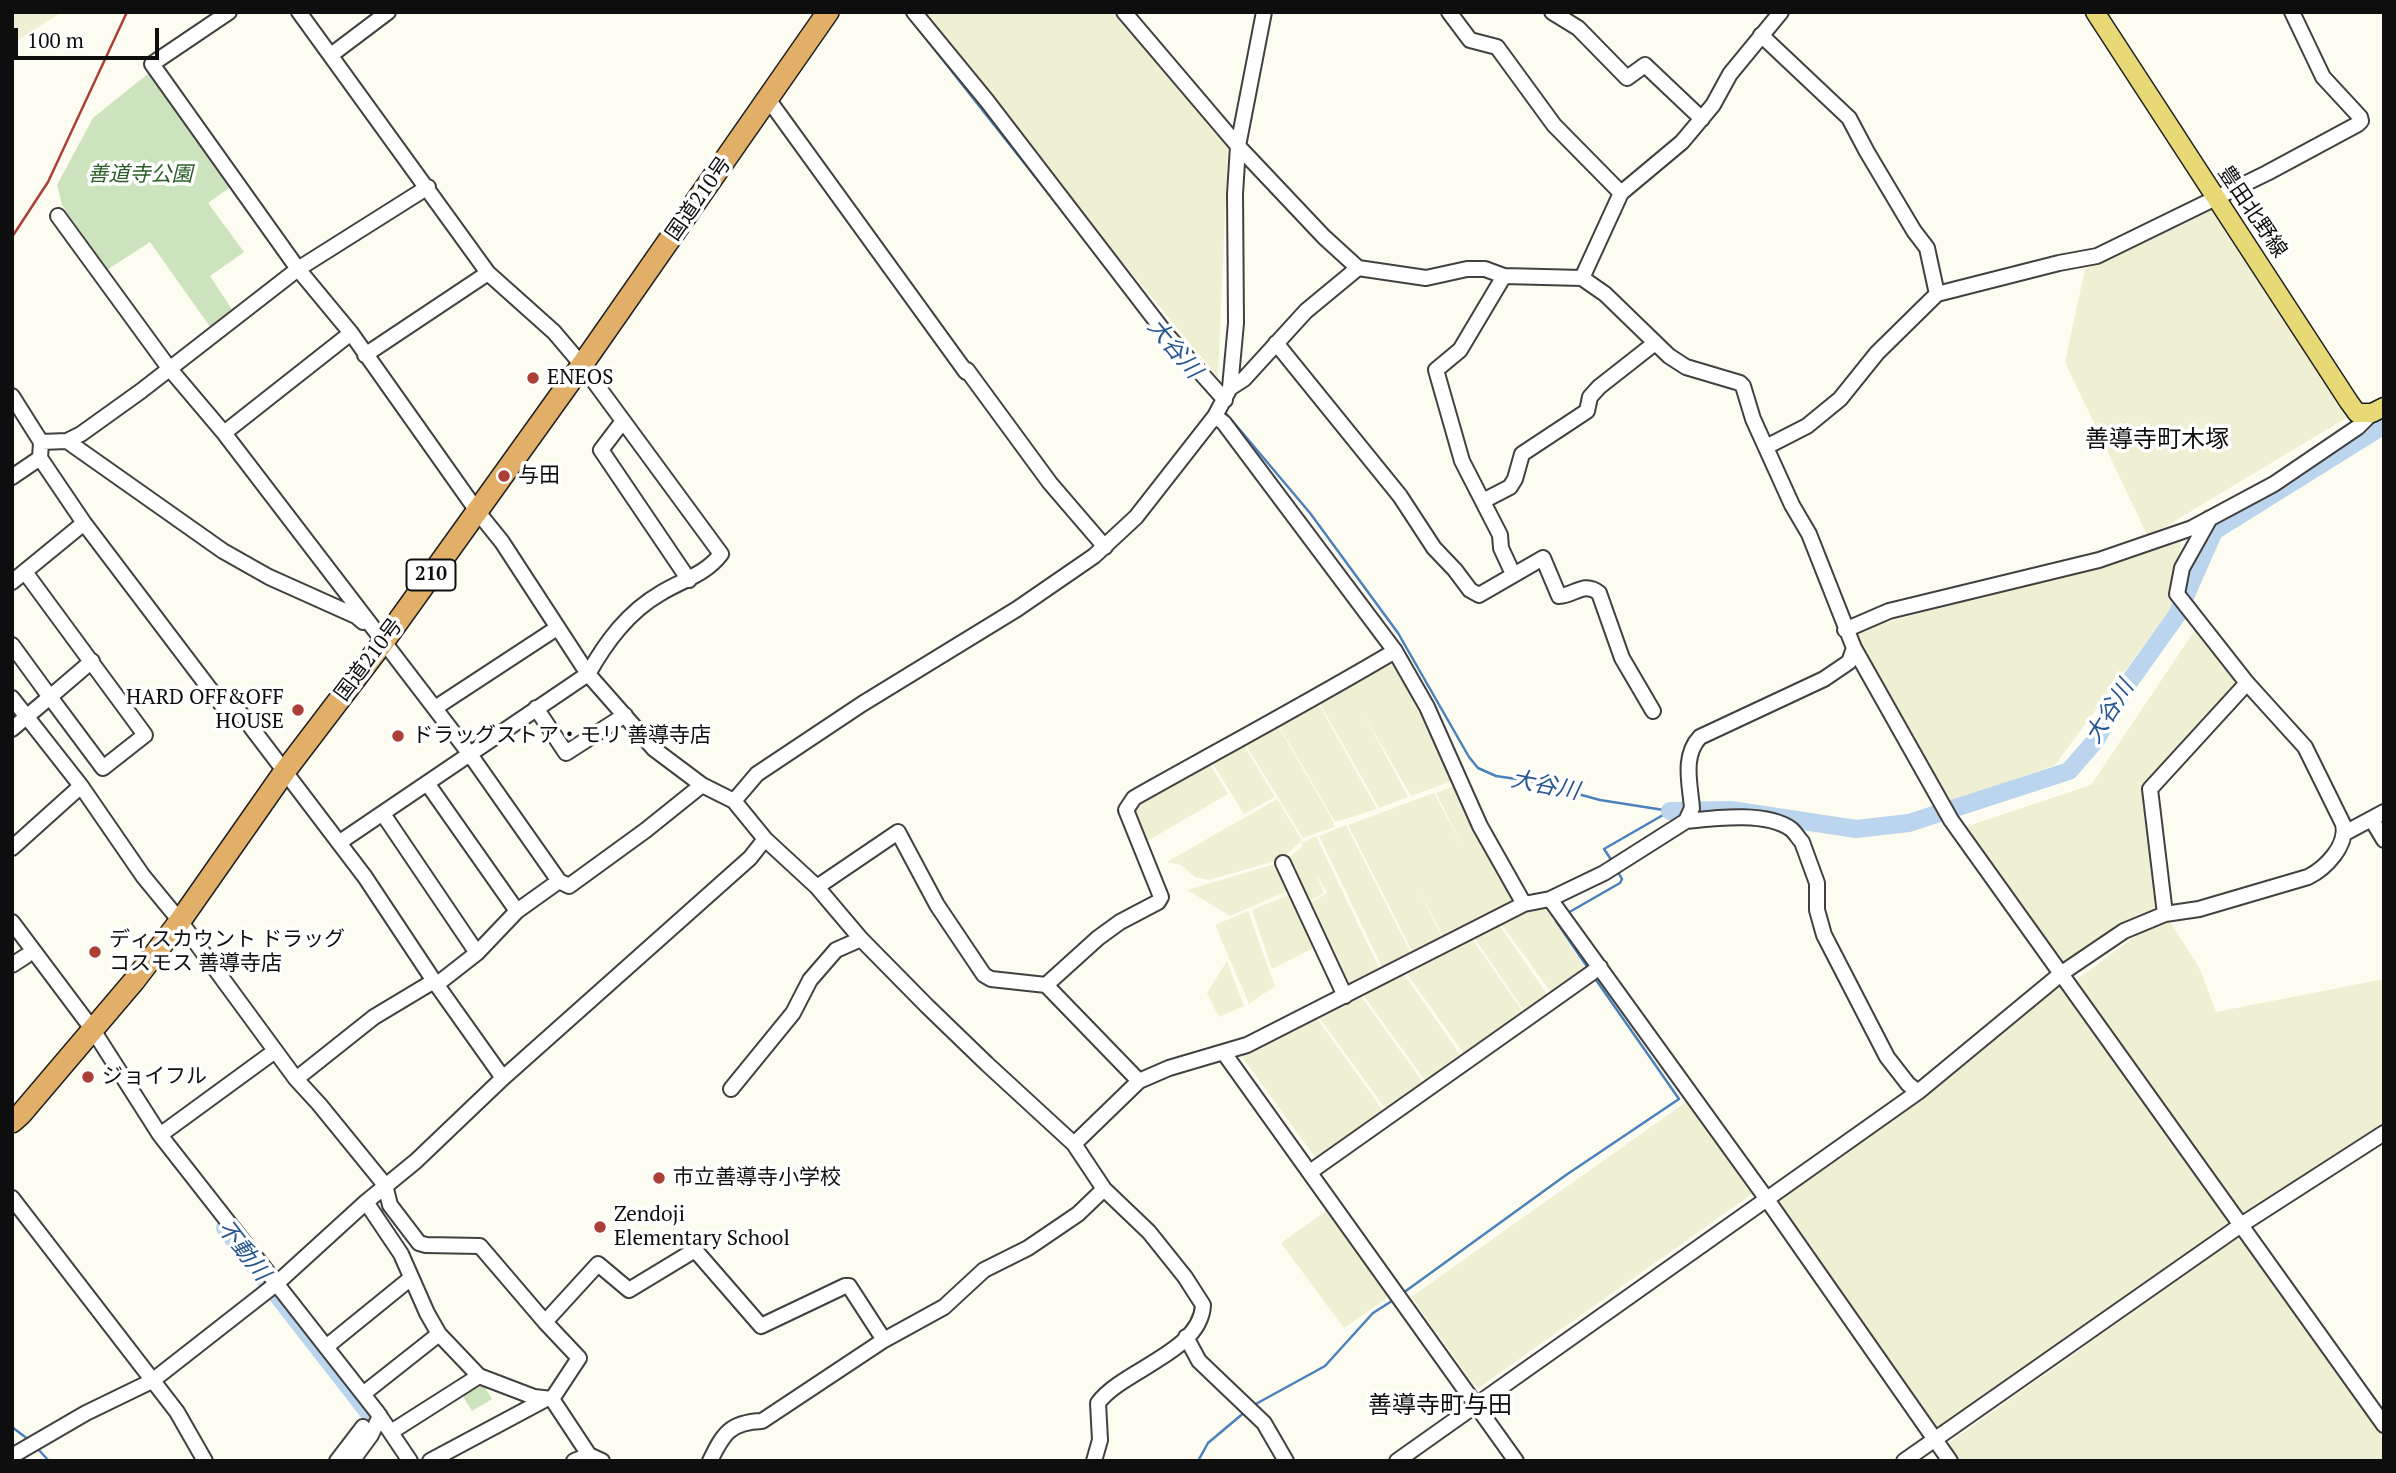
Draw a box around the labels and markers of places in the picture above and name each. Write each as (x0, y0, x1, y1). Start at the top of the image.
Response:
place label: ENEOS (547, 365, 614, 391)
marker: ENEOS (525, 370, 541, 386)
place label: 与田 (518, 463, 560, 489)
marker: 与田 (496, 468, 512, 484)
place label: HARD OFF&OFF HOUSE (126, 685, 284, 735)
marker: HARD OFF&OFF HOUSE (290, 702, 306, 718)
place label: ドラッグストア・モリ 善導寺店 (412, 723, 711, 749)
marker: ドラッグストア・モリ 善導寺店 (390, 728, 406, 744)
place label: ディスカウント ドラッグ コスモス 善導寺店 (109, 927, 345, 977)
marker: ディスカウント ドラッグ コスモス 善導寺店 (87, 944, 103, 960)
place label: ジョイフル (102, 1064, 207, 1090)
marker: ジョイフル (80, 1069, 96, 1085)
place label: 市立善導寺小学校 (673, 1165, 841, 1191)
marker: 市立善導寺小学校 (651, 1170, 667, 1186)
place label: Zendoji Elementary School (614, 1202, 790, 1252)
marker: Zendoji Elementary School (592, 1219, 608, 1235)

